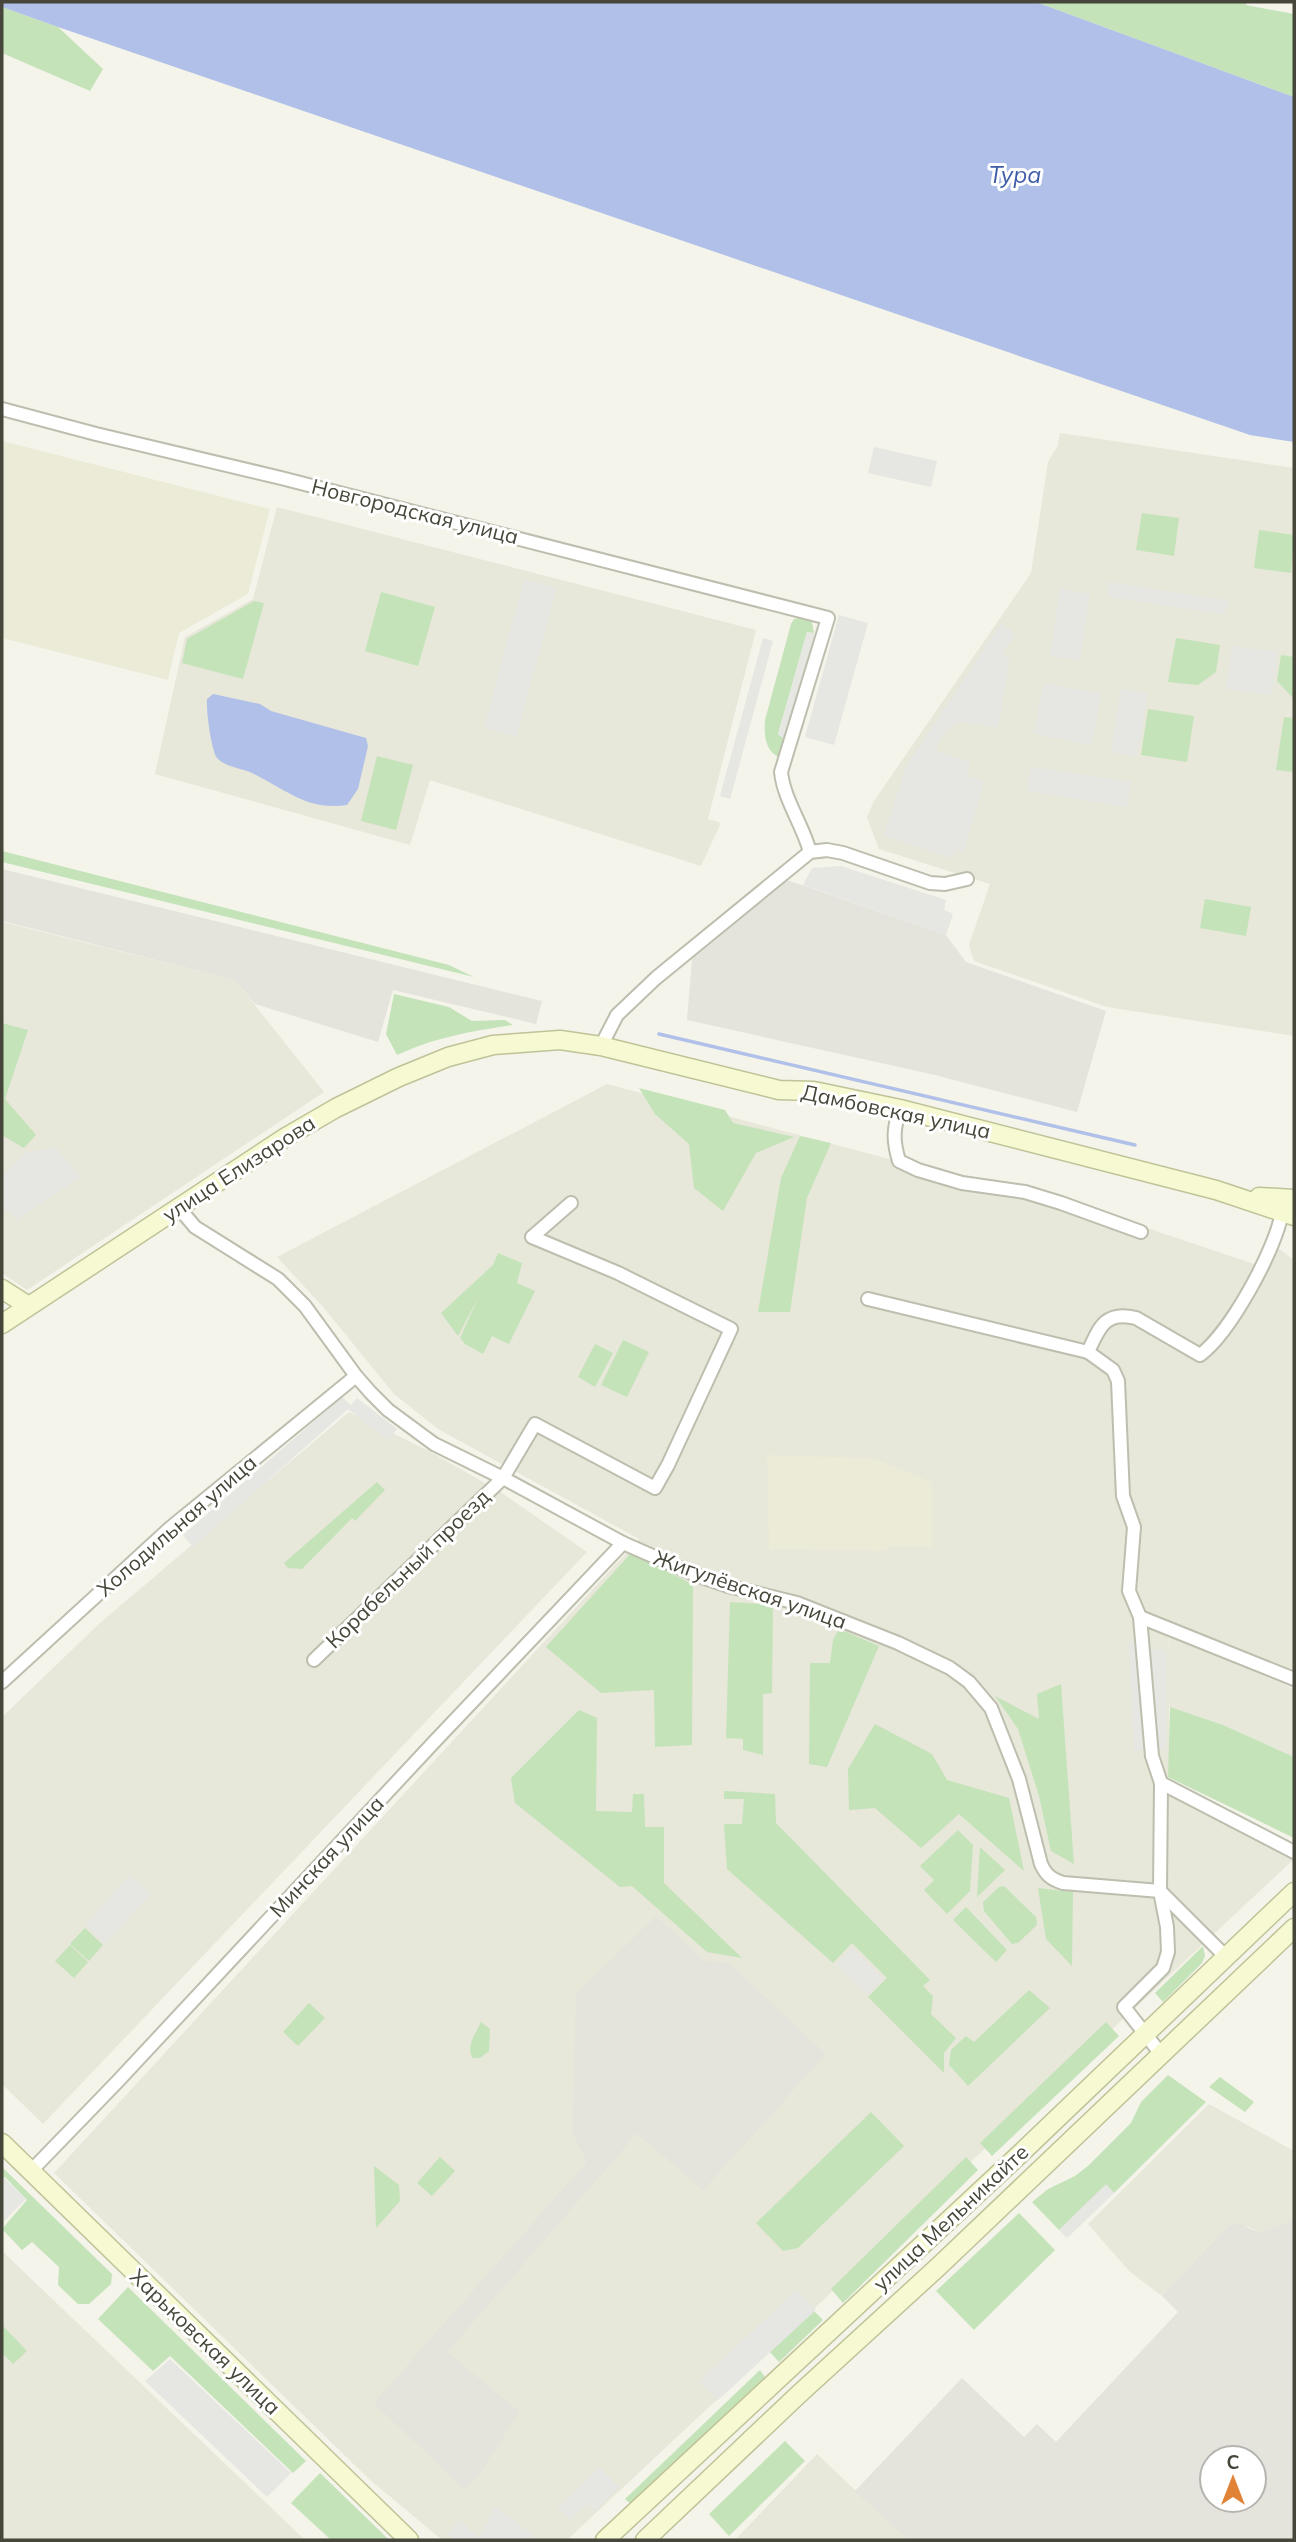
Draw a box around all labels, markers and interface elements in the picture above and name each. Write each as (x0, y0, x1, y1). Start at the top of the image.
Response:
water label: Тура (989, 160, 1041, 189)
street label: Новгородская улица (309, 473, 521, 549)
street label: Дамбовская улица (799, 1078, 993, 1144)
street label: улица Елизарова (157, 1109, 320, 1227)
street label: Холодильная улица (91, 1449, 261, 1602)
street label: Корабельный проезд (320, 1483, 495, 1653)
street label: Жигулёвская улица (651, 1544, 850, 1634)
street label: Минская улица (264, 1790, 389, 1922)
street label: улица Мельникайте (867, 2139, 1033, 2296)
street label: Харьковская улица (125, 2263, 286, 2420)
north arrow (1198, 2444, 1268, 2514)
text: С (1226, 2450, 1240, 2474)

